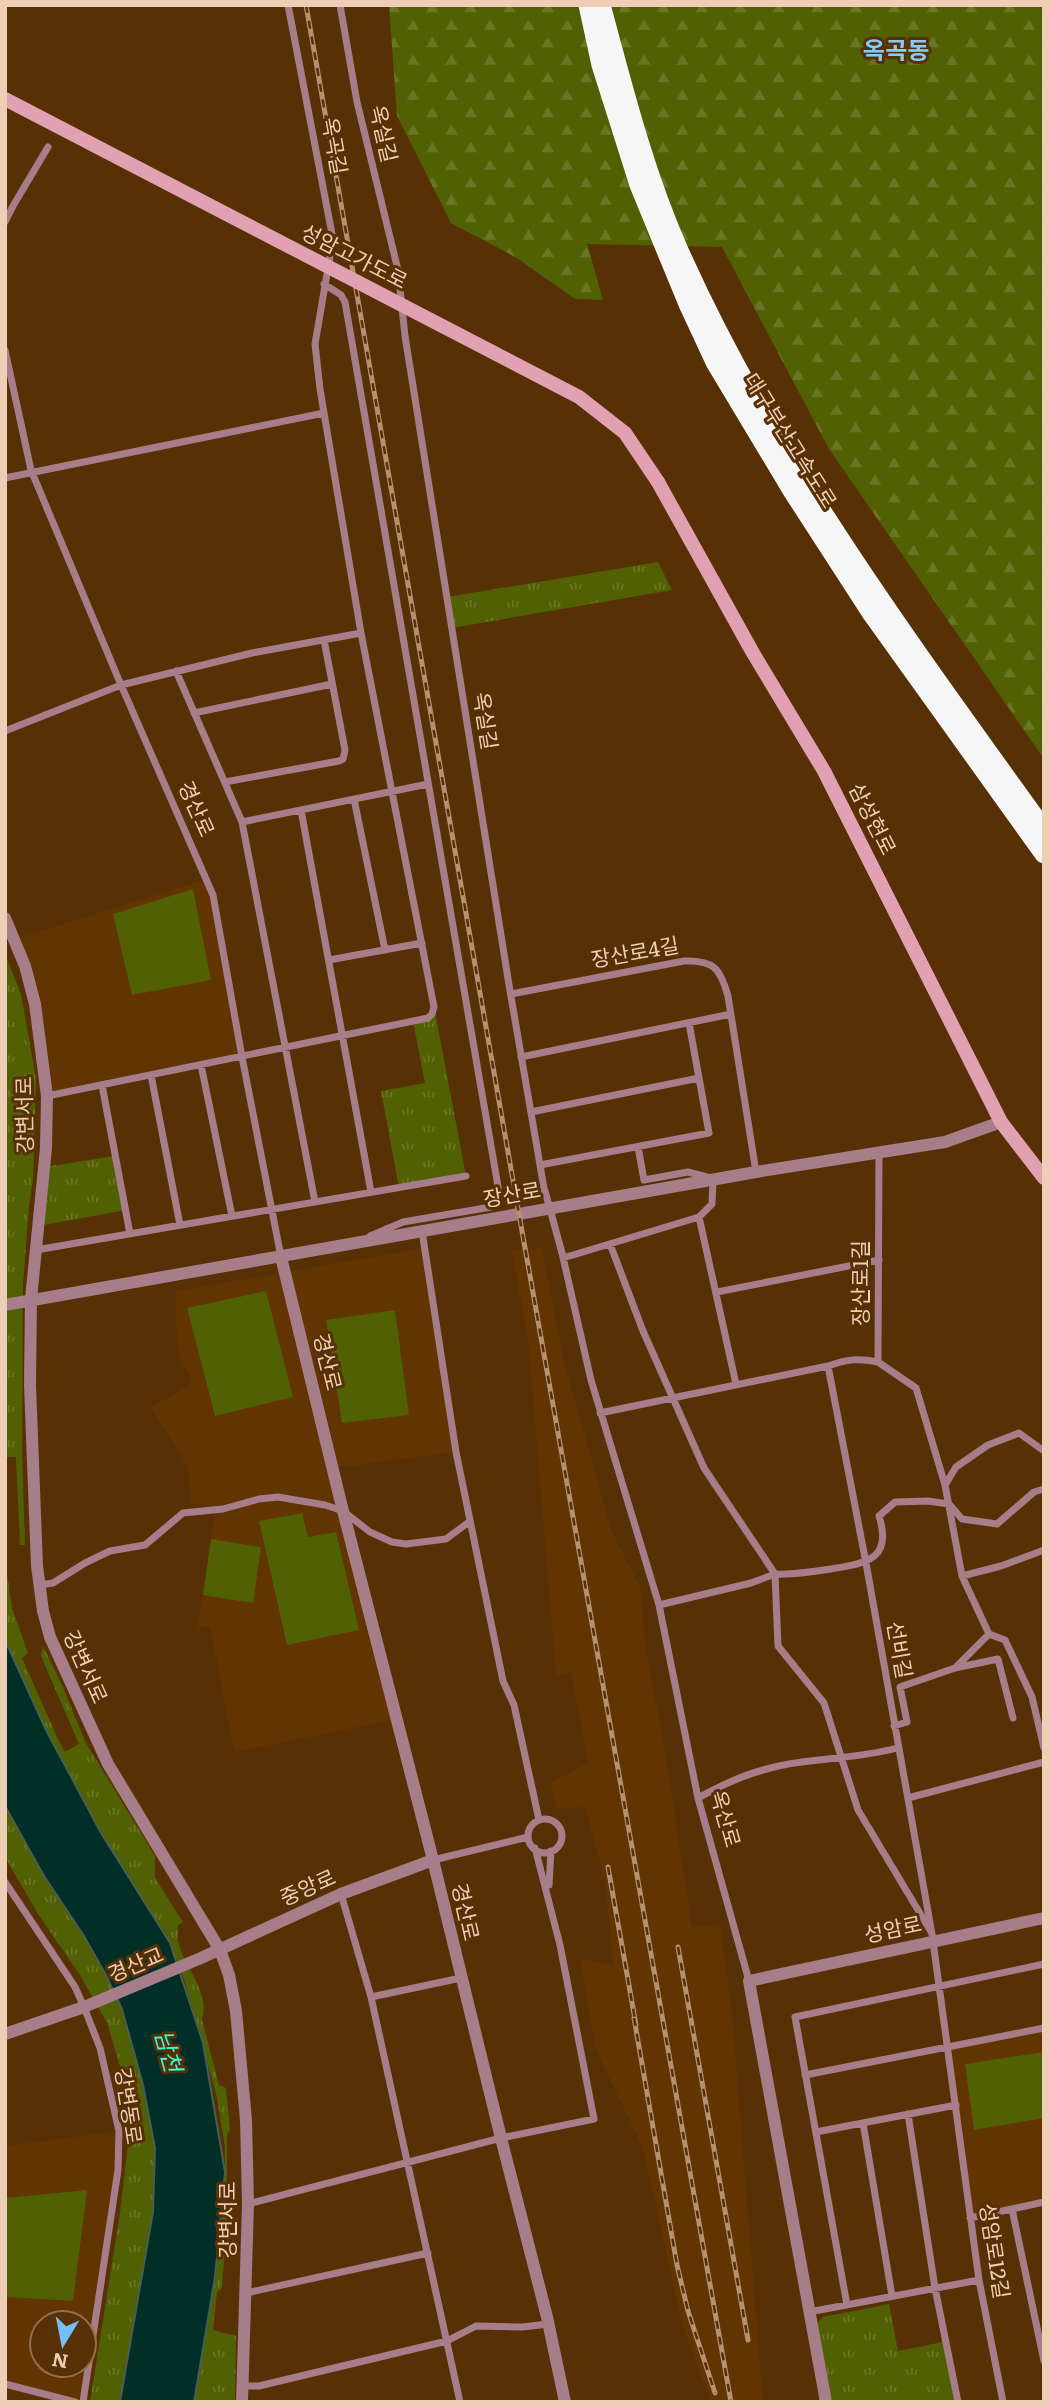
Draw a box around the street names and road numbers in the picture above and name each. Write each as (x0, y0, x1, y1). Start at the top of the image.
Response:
street label: 옥실길 (364, 102, 407, 165)
street label: 옥곡길 (316, 114, 357, 177)
street label: 성암고가도로 (296, 215, 414, 295)
street label: 대구부산고속도로 (738, 366, 846, 513)
street label: 옥실길 (468, 690, 507, 752)
street label: 경산로 (172, 775, 224, 841)
street label: 삼성현로 (843, 776, 906, 859)
street label: 장산로4길 (588, 928, 681, 974)
street label: 강변서로 (6, 1076, 39, 1154)
street label: 장산로 (480, 1172, 543, 1213)
street label: 장산로1길 (843, 1240, 874, 1326)
street label: 경산로 (307, 1330, 351, 1393)
street label: 선비길 (881, 1618, 922, 1681)
street label: 강변서로 (57, 1624, 117, 1708)
street label: 옥산로 (705, 1786, 750, 1850)
street label: 중앙로 (274, 1860, 340, 1912)
street label: 경산로 (446, 1880, 489, 1943)
street label: 성암로 (861, 1906, 924, 1949)
street label: 경산교 (102, 1937, 168, 1988)
street label: 강변동로 (109, 2065, 152, 2146)
street label: 강변서로 (210, 2181, 241, 2259)
street label: 성암로12길 (974, 2201, 1019, 2301)

